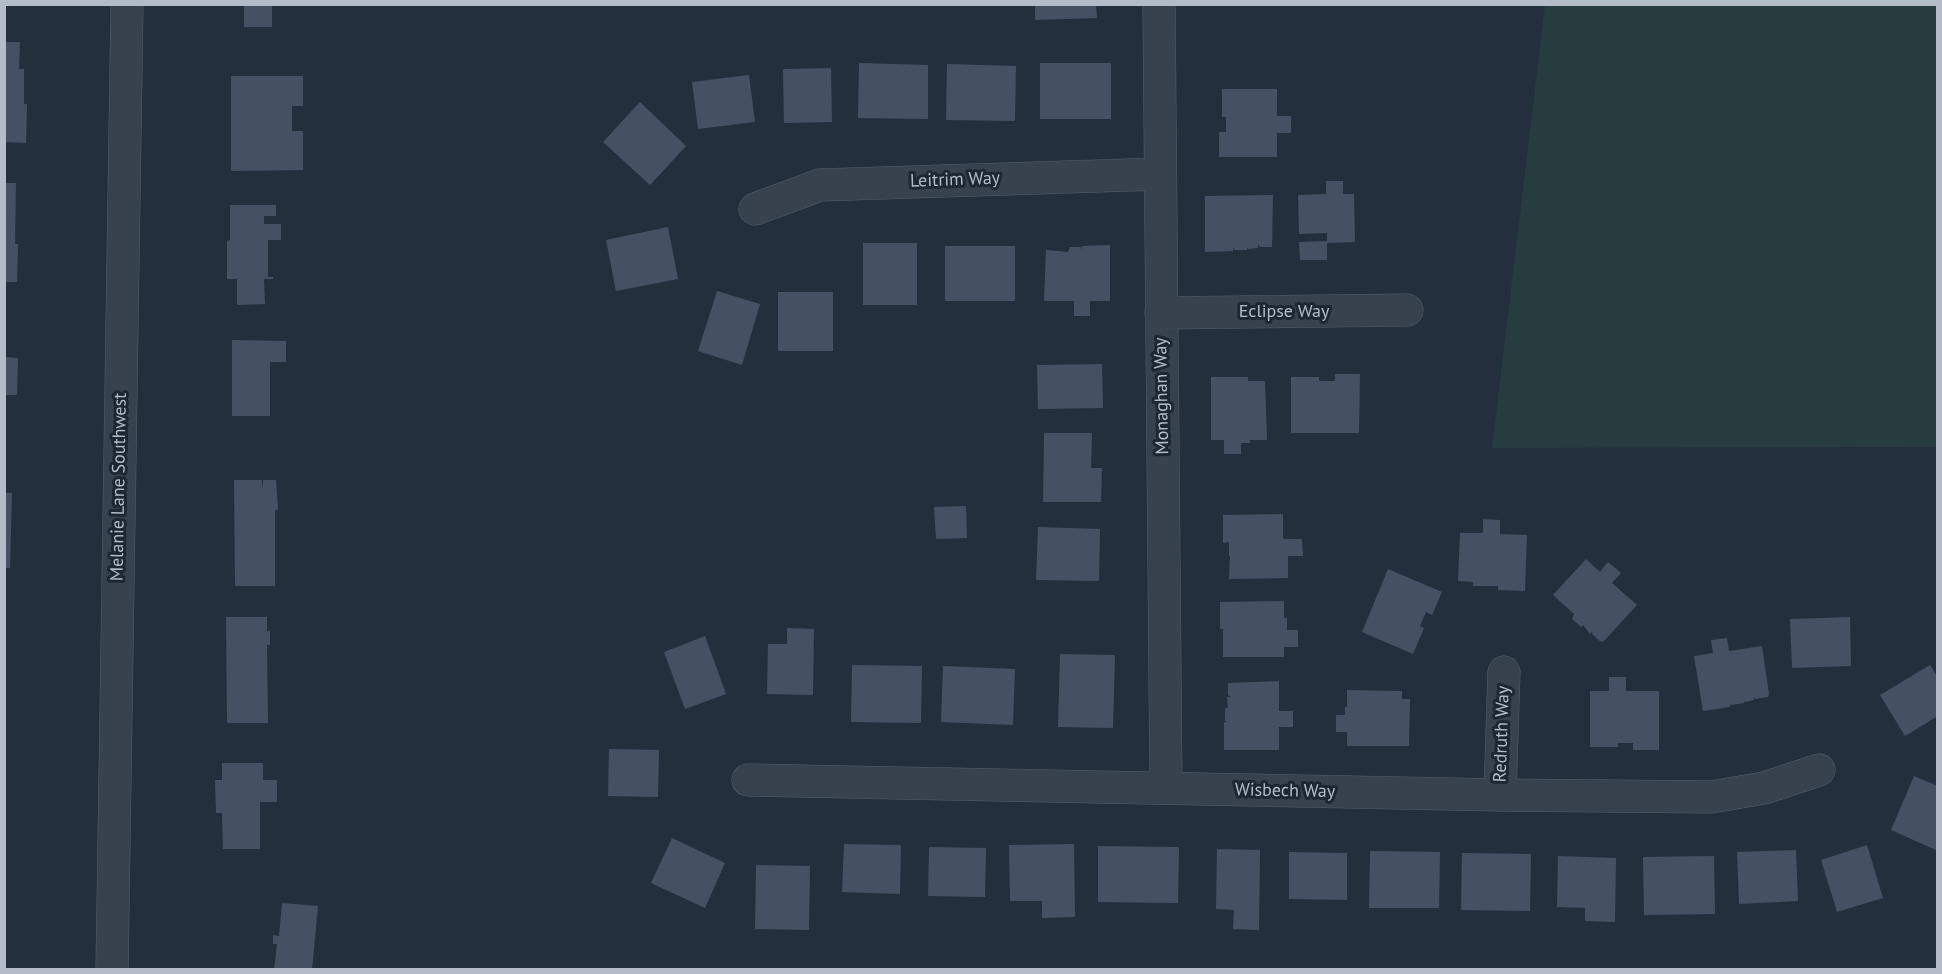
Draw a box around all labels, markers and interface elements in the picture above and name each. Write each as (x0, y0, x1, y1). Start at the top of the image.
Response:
street label: Leitrim Way (910, 168, 1000, 192)
street label: Eclipse Way (1239, 301, 1329, 323)
street label: Monaghan Way (1150, 337, 1174, 455)
street label: Melanie Lane Southwest (107, 393, 131, 581)
street label: Redruth Way (1490, 685, 1514, 783)
street label: Wisbech Way (1235, 779, 1335, 803)

